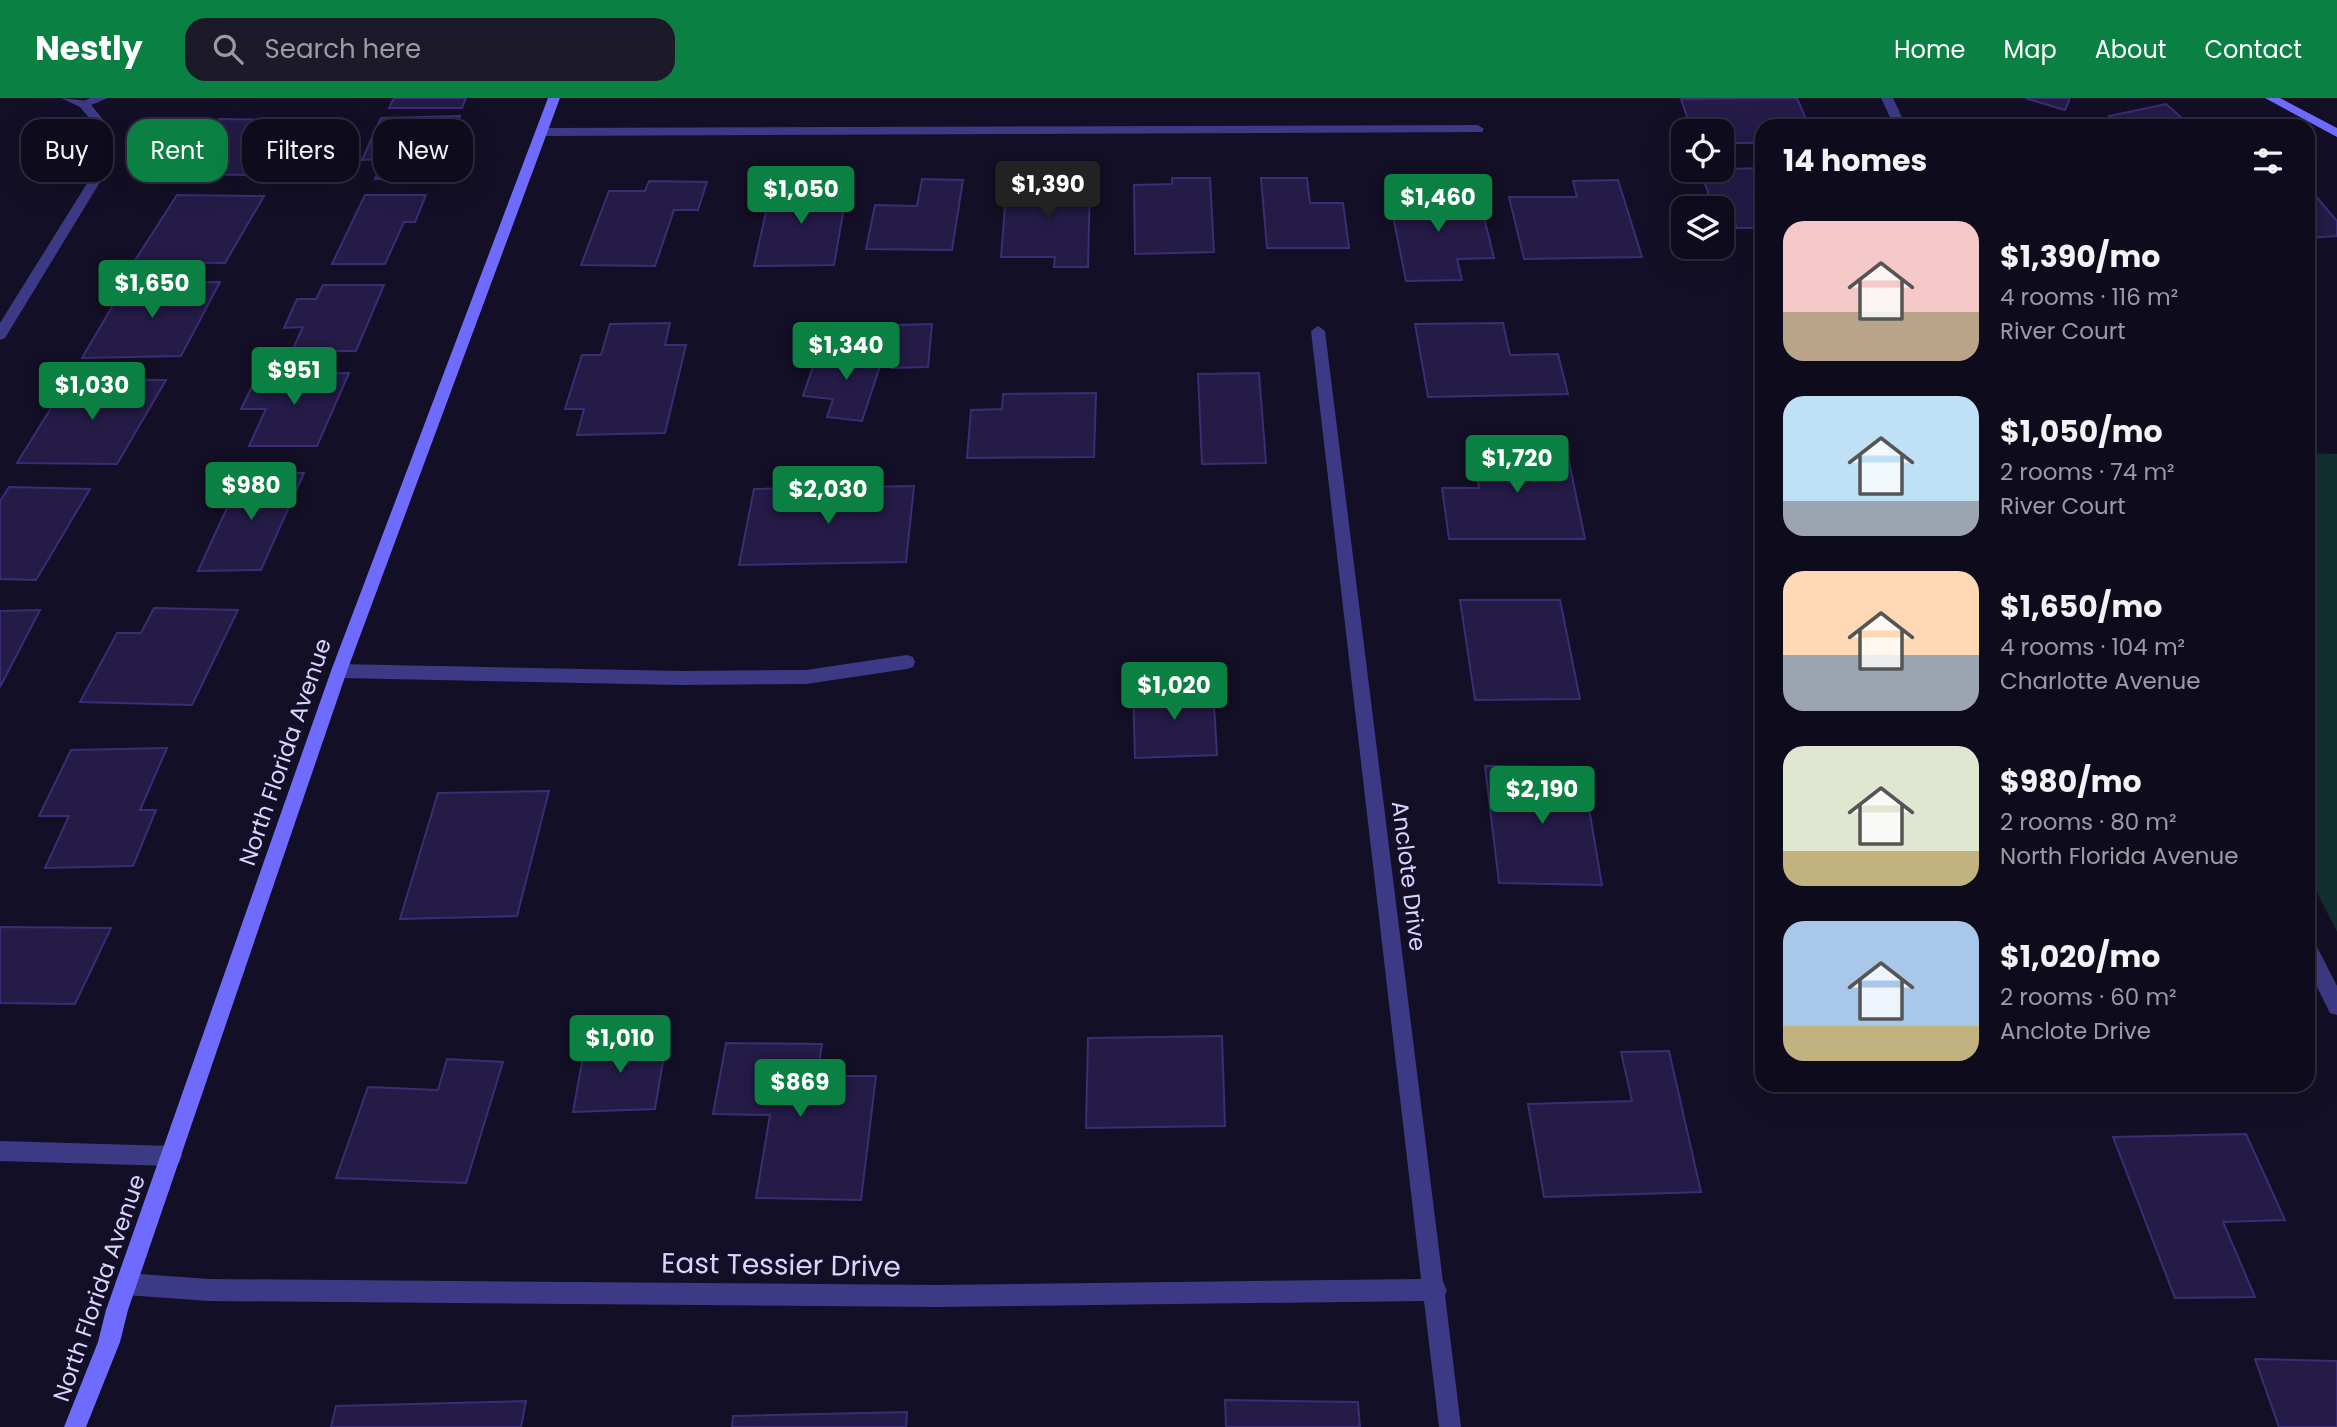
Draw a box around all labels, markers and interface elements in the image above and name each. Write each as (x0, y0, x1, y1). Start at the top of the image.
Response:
search box (185, 18, 675, 81)
text: Nestly (35, 25, 143, 72)
icon: search (209, 30, 247, 68)
text: Search here (265, 31, 421, 67)
text: Home (1894, 33, 1966, 66)
text: Map (2004, 33, 2057, 66)
text: About (2095, 33, 2166, 66)
text: Contact (2204, 33, 2302, 66)
chip: Buy (21, 119, 113, 182)
chip: Rent (127, 119, 228, 182)
chip: Filters (242, 119, 359, 182)
chip: New (373, 119, 473, 182)
map controls (1671, 119, 1734, 259)
button: locate (1671, 119, 1734, 182)
text: 14 homes (1783, 139, 1927, 182)
icon: filters (2249, 142, 2287, 180)
pin: $1,390 (991, 162, 1105, 221)
pin: $1,050 (744, 166, 858, 226)
text: $1,390 (1011, 168, 1085, 200)
text: $1,050 (763, 173, 839, 205)
pin: $1,460 (1381, 174, 1495, 234)
text: $1,460 (1400, 181, 1476, 213)
button: layers (1671, 196, 1734, 259)
text: $1,390/mo (2000, 235, 2160, 278)
icon: home (1839, 249, 1923, 333)
pin: $1,650 (95, 260, 209, 320)
text: $1,650 (115, 267, 189, 299)
text: 4 rooms · 116 m² (2000, 281, 2178, 313)
text: River Court (2000, 315, 2126, 347)
pin: $1,340 (789, 322, 903, 382)
text: $1,340 (809, 329, 883, 361)
pin: $951 (253, 348, 335, 407)
text: $951 (268, 354, 320, 386)
pin: $1,030 (35, 362, 149, 422)
text: $1,030 (55, 369, 129, 401)
text: $1,050/mo (2000, 410, 2163, 453)
icon: home (1839, 424, 1923, 508)
pin: $1,720 (1460, 436, 1574, 495)
text: $1,720 (1482, 442, 1552, 474)
text: 2 rooms · 74 m² (2000, 456, 2175, 488)
pin: $980 (210, 462, 292, 522)
pin: $2,030 (771, 466, 885, 526)
text: $980 (221, 469, 281, 501)
text: $2,030 (789, 473, 867, 505)
text: River Court (2000, 490, 2126, 522)
text: $1,650/mo (2000, 585, 2162, 628)
icon: home (1839, 599, 1923, 683)
text: 4 rooms · 104 m² (2000, 631, 2185, 663)
street label: North Florida Avenue (231, 634, 339, 870)
pin: $1,020 (1117, 662, 1231, 722)
text: Charlotte Avenue (2000, 665, 2201, 697)
text: $1,020 (1137, 669, 1211, 701)
text: $980/mo (2000, 760, 2142, 803)
pin: $2,190 (1485, 766, 1599, 826)
text: $2,190 (1506, 773, 1578, 805)
icon: home (1839, 774, 1923, 858)
street label: Anclote Drive (1384, 799, 1434, 953)
text: 2 rooms · 80 m² (2000, 806, 2177, 838)
text: North Florida Avenue (2000, 840, 2239, 872)
text: $1,020/mo (2000, 935, 2160, 978)
icon: home (1839, 949, 1923, 1033)
text: 2 rooms · 60 m² (2000, 981, 2177, 1013)
text: Anclote Drive (2000, 1015, 2151, 1047)
pin: $1,010 (563, 1016, 677, 1075)
text: $1,010 (585, 1022, 655, 1054)
pin: $869 (759, 1060, 841, 1119)
text: $869 (771, 1066, 829, 1098)
street label: North Florida Avenue (45, 1170, 153, 1406)
street label: East Tessier Drive (661, 1243, 901, 1287)

